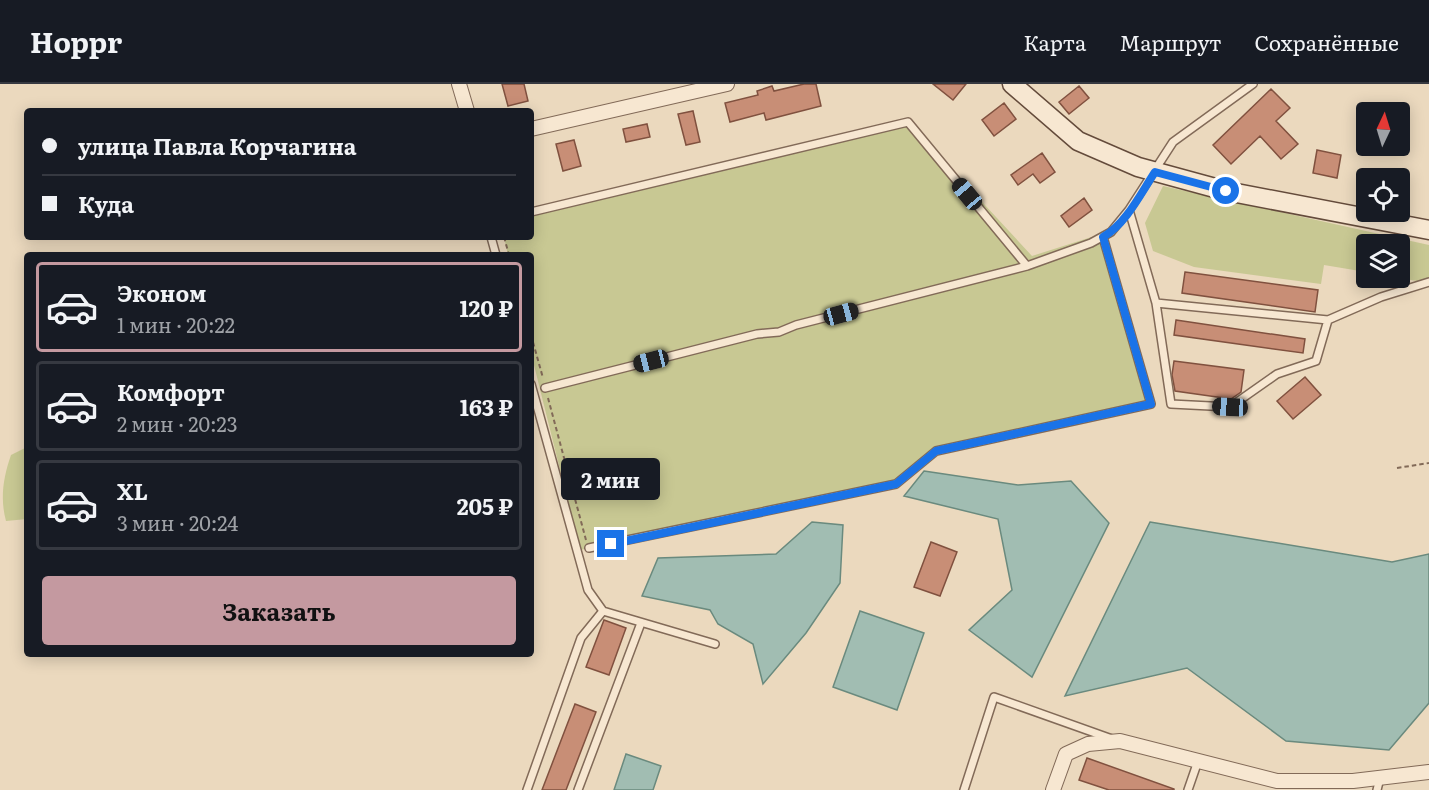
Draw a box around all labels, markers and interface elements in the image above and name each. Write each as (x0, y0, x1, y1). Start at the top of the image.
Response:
text: Hoppr (30, 20, 122, 62)
text: Карта (1023, 26, 1086, 57)
text: Маршрут (1119, 26, 1221, 57)
text: Сохранённые (1254, 26, 1399, 57)
north arrow (1356, 102, 1410, 156)
map controls (1356, 102, 1410, 288)
text: улица Павла Корчагина (78, 129, 356, 162)
button: locate (1356, 168, 1410, 222)
car (949, 174, 985, 214)
route start (1212, 177, 1239, 204)
text: Куда (78, 187, 134, 220)
button: layers (1356, 234, 1410, 288)
text: Эконом (117, 276, 206, 309)
icon: car (45, 280, 99, 334)
text: 120 ₽ (459, 291, 513, 324)
car (821, 301, 861, 327)
text: 1 мин · 20:22 (117, 309, 235, 339)
car (631, 348, 671, 374)
text: Комфорт (117, 375, 225, 408)
icon: car (45, 379, 99, 433)
text: 163 ₽ (460, 390, 513, 423)
car (1212, 397, 1248, 417)
text: 2 мин · 20:23 (117, 408, 238, 438)
callout: 2 мин (562, 457, 660, 499)
text: 2 мин (581, 464, 640, 494)
text: XL (117, 474, 148, 507)
icon: car (45, 478, 99, 532)
text: 205 ₽ (457, 489, 513, 522)
text: 3 мин · 20:24 (117, 507, 238, 537)
route end (597, 530, 624, 557)
button: Заказать (42, 576, 516, 645)

